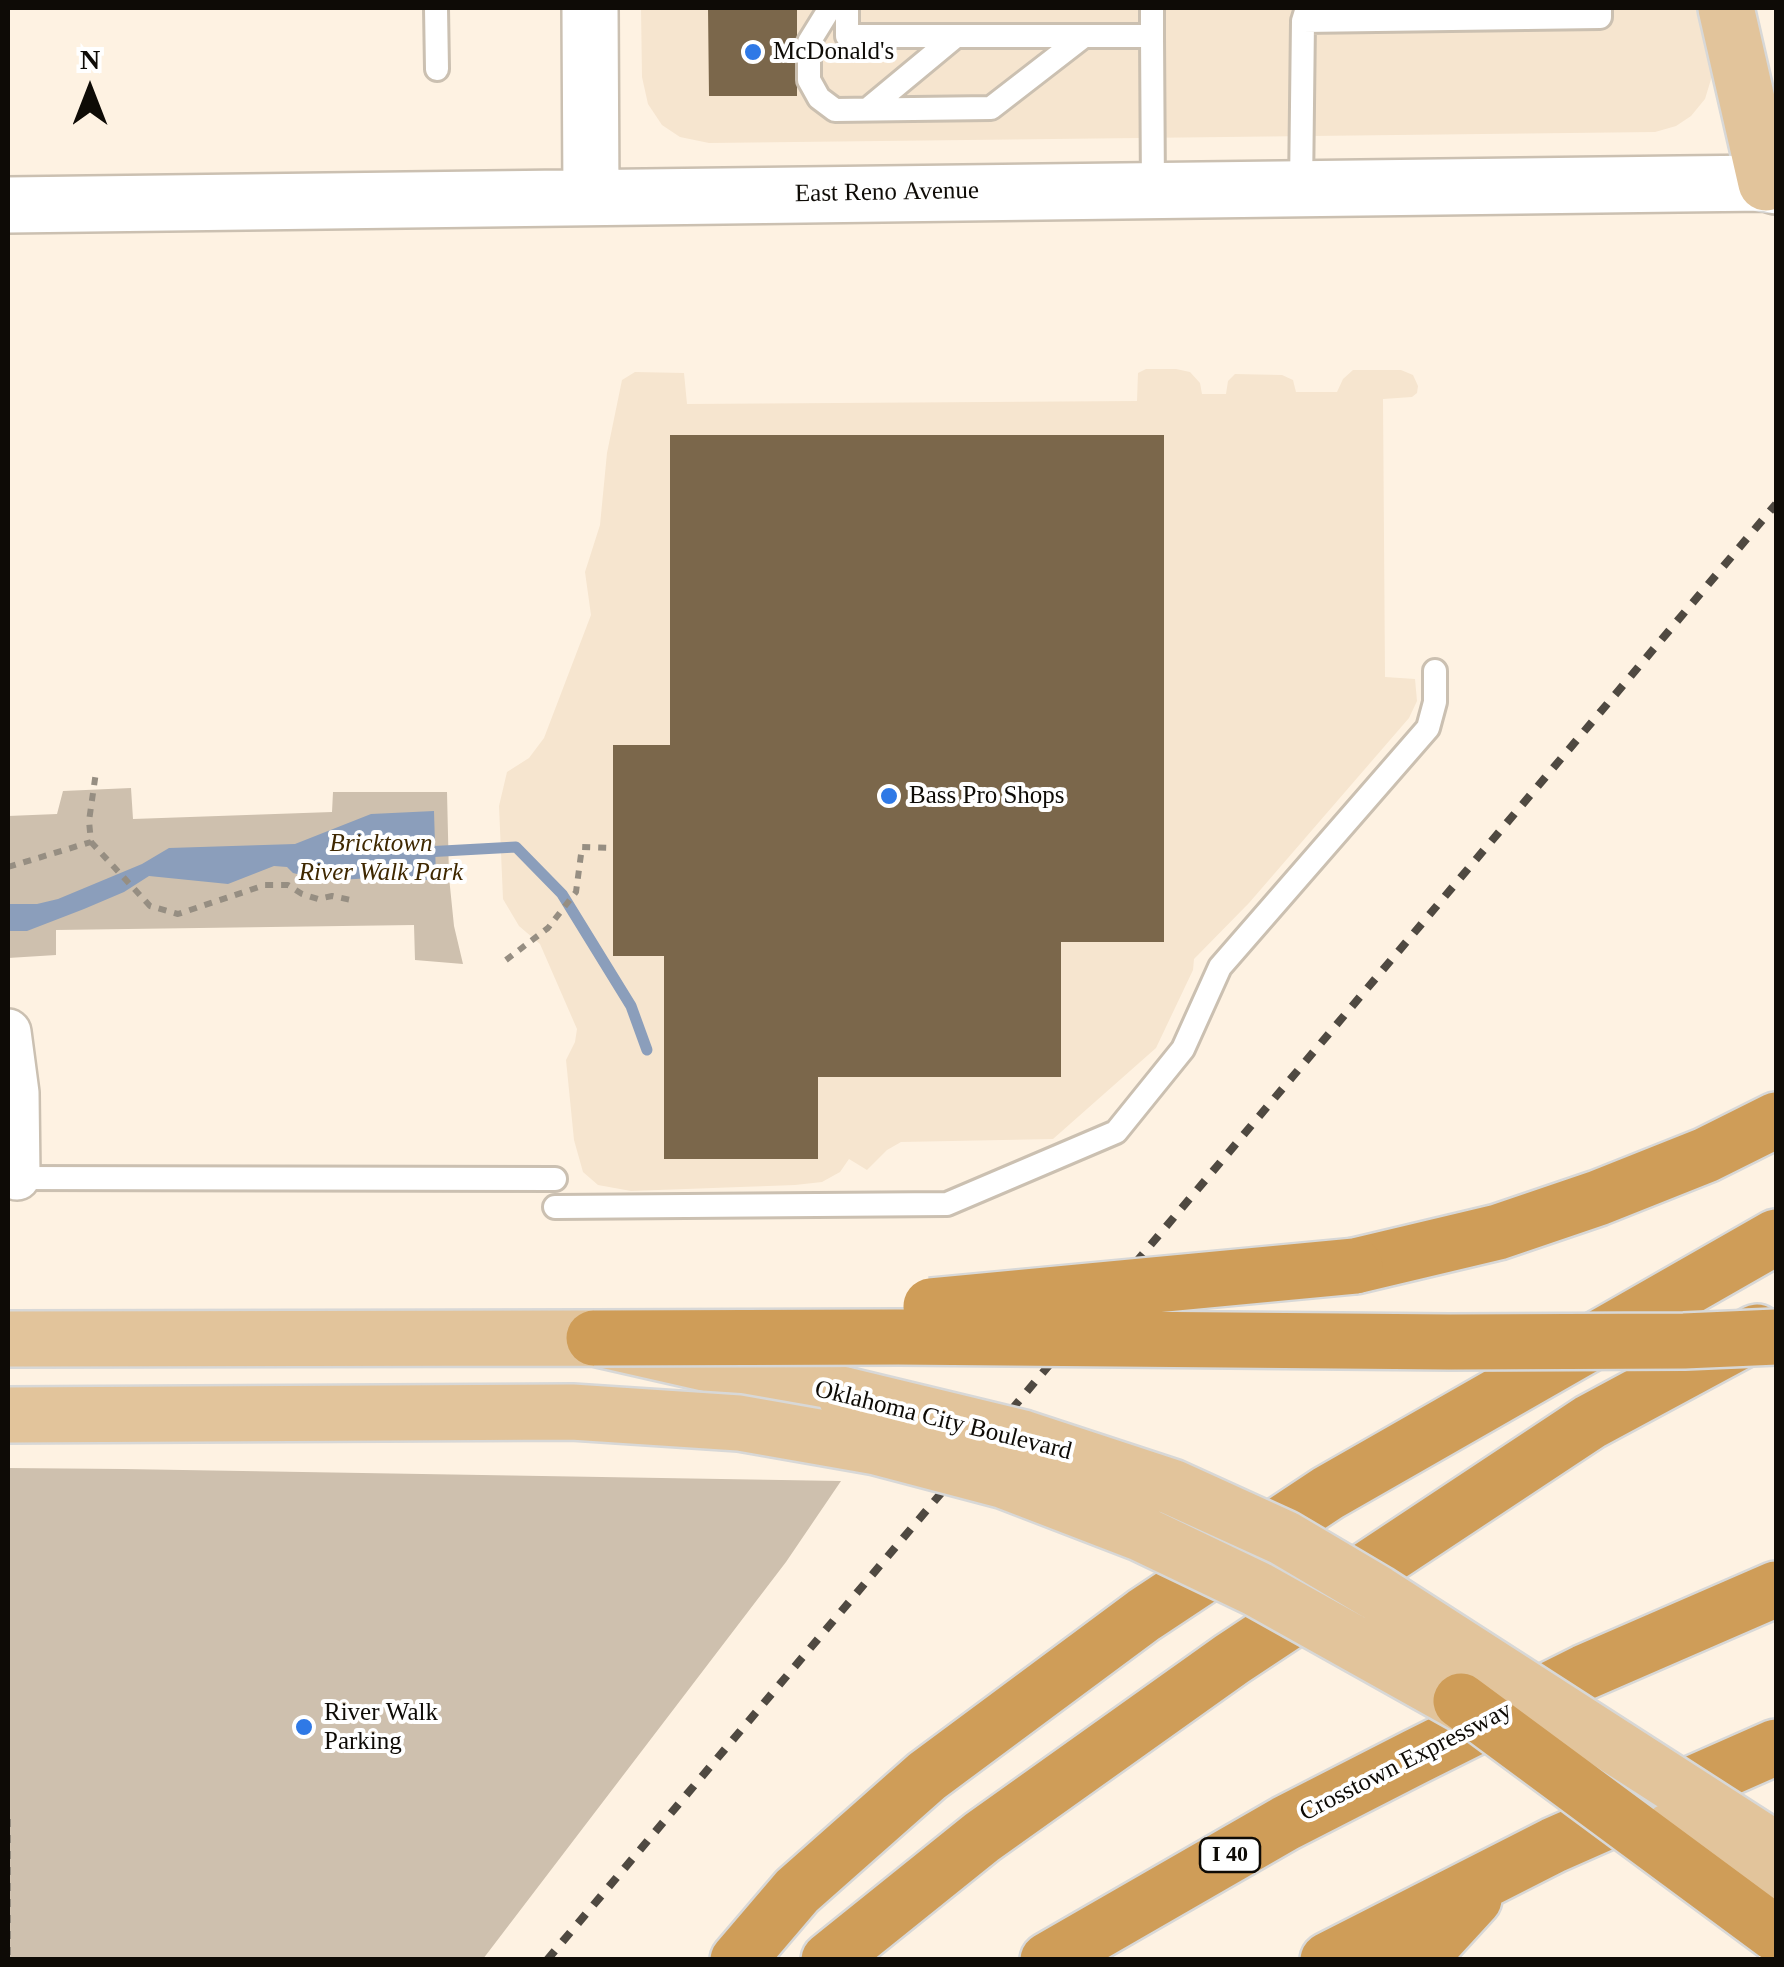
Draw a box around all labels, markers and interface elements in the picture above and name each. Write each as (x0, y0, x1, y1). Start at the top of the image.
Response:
place label: McDonald's (773, 37, 894, 67)
north arrow (40, 40, 140, 140)
marker: McDonald's (742, 41, 764, 63)
text: N (80, 44, 100, 75)
street label: East Reno Avenue (795, 176, 979, 210)
place label: Bass Pro Shops (909, 781, 1065, 811)
marker: Bass Pro Shops (878, 785, 900, 807)
park label: Bricktown River Walk Park (299, 829, 463, 888)
street label: Oklahoma City Boulevard (811, 1375, 1075, 1467)
street label: Crosstown Expressway (1295, 1696, 1517, 1828)
place label: River Walk Parking (324, 1698, 438, 1757)
marker: River Walk Parking (293, 1716, 315, 1738)
road number: I 40 (1200, 1838, 1260, 1872)

